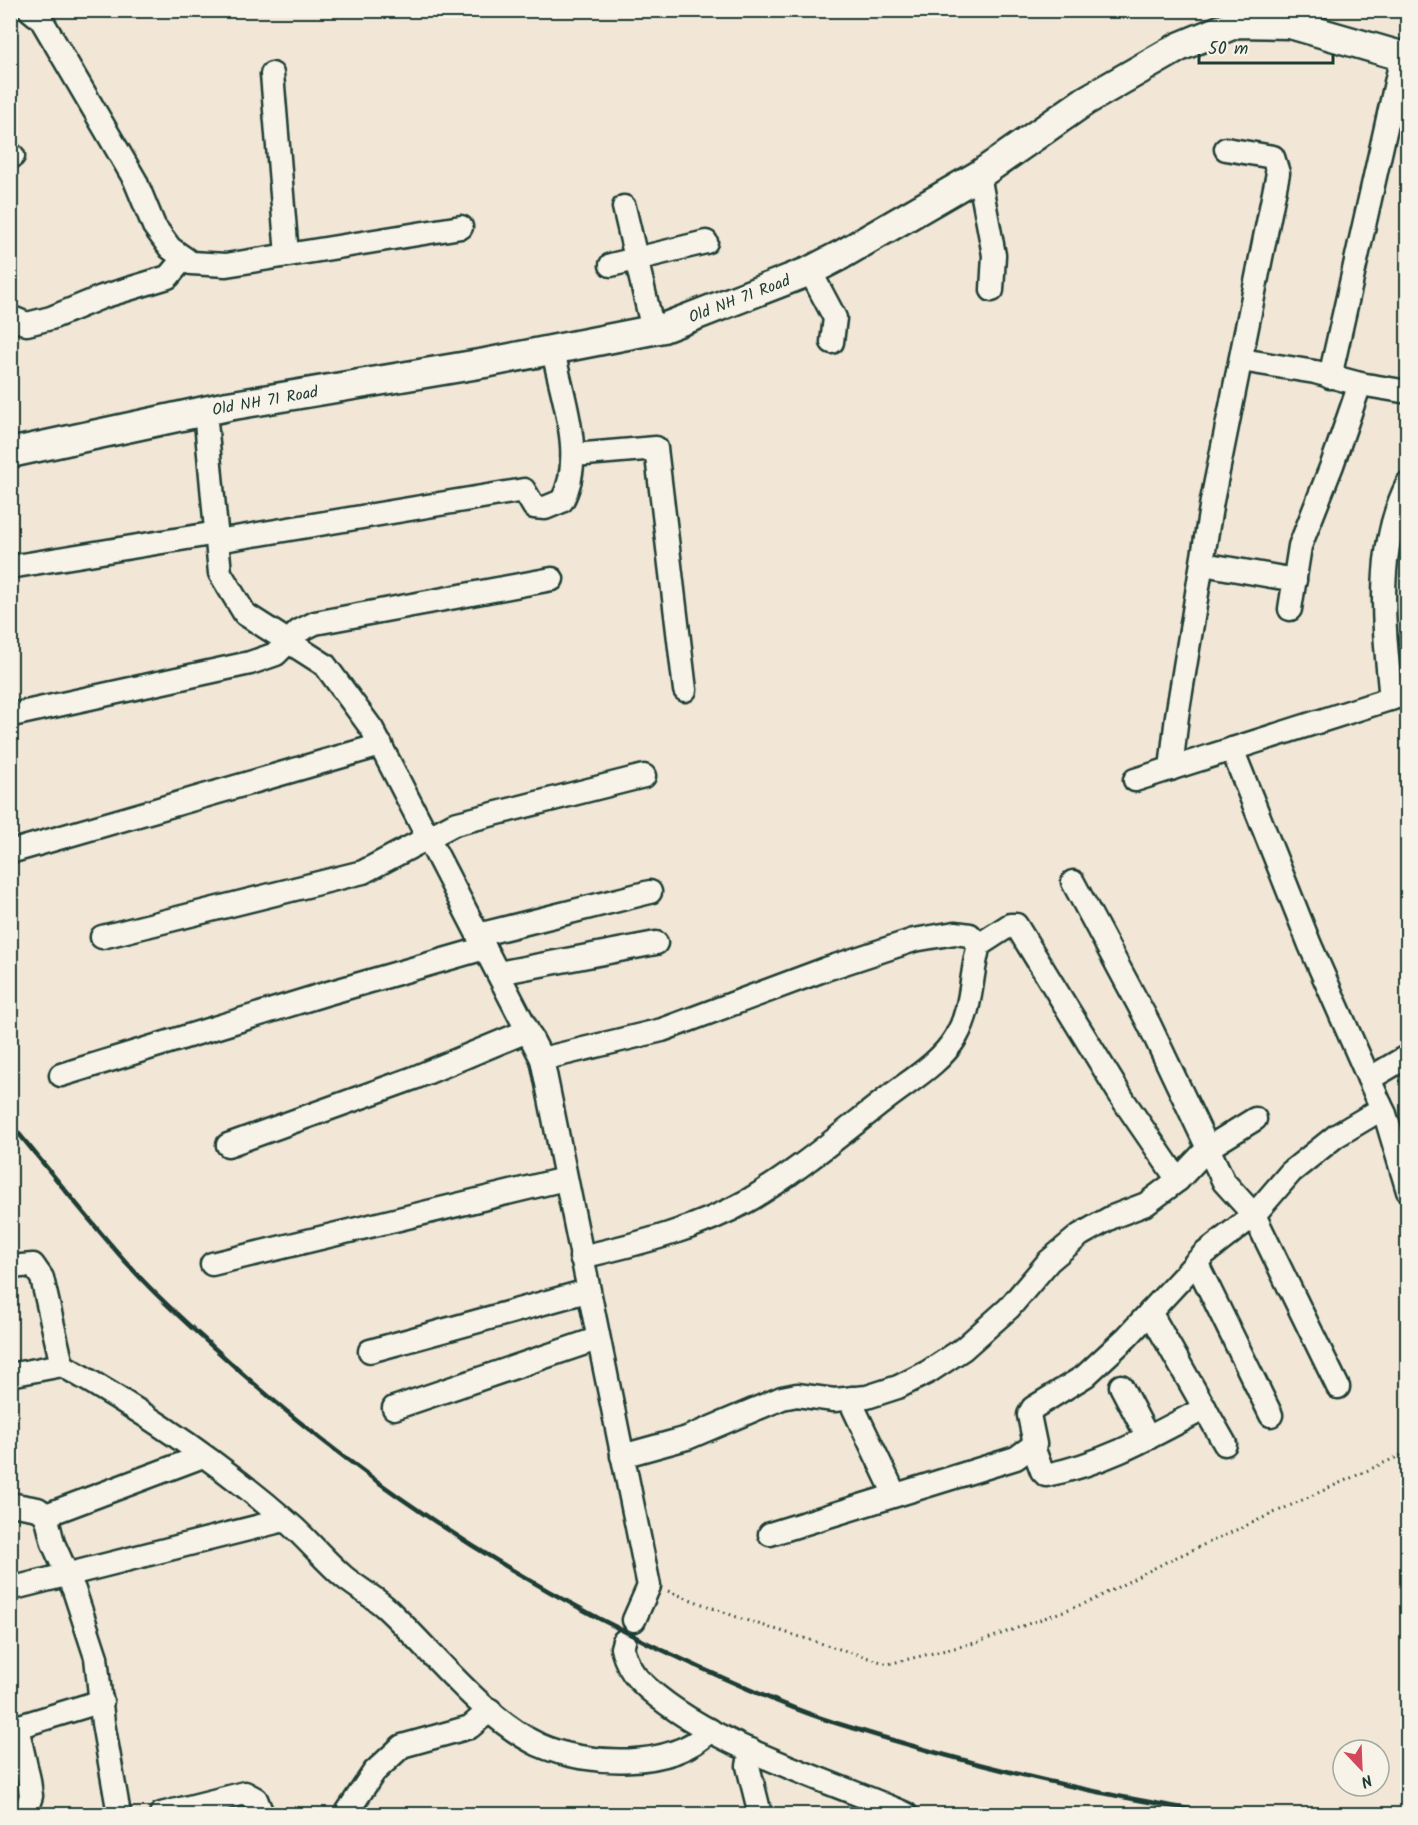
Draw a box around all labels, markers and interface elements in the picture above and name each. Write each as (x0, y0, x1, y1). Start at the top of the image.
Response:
scale bar (1199, 27, 1332, 65)
text: 50 m (1208, 35, 1248, 64)
street label: Old NH 71 Road (685, 268, 795, 330)
street label: Old NH 71 Road (210, 380, 321, 423)
north arrow (1331, 1738, 1391, 1798)
text: N (1357, 1767, 1376, 1794)

